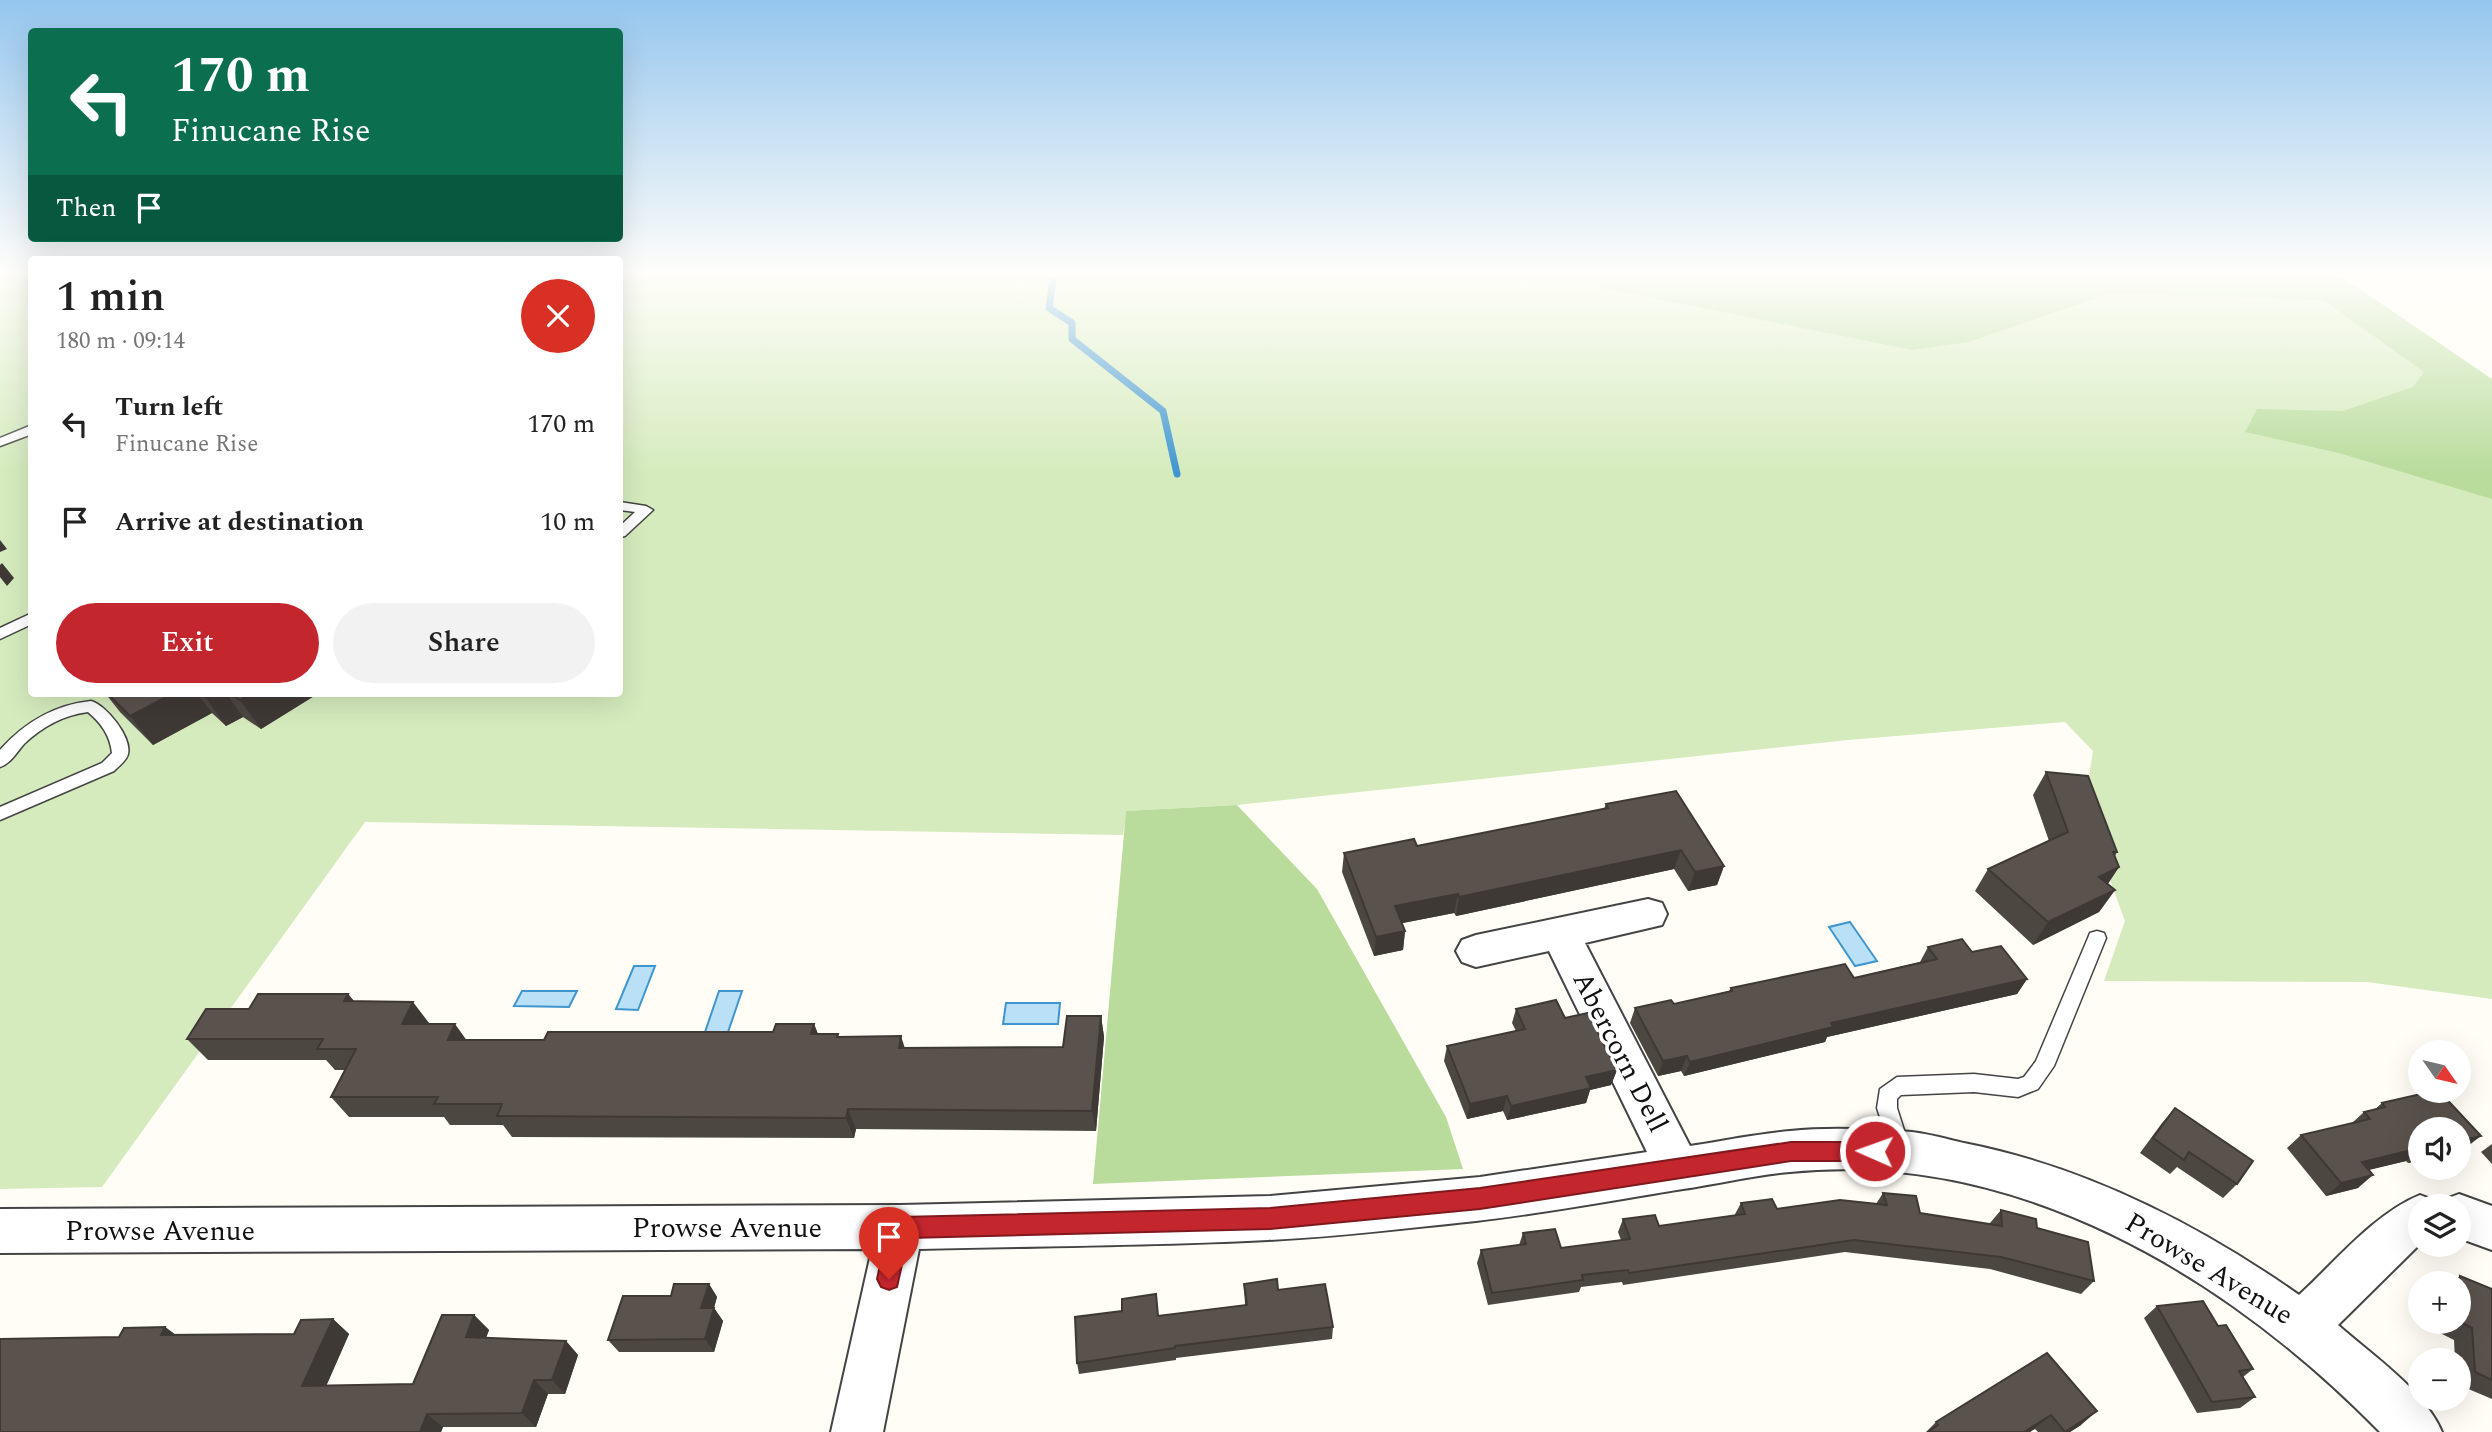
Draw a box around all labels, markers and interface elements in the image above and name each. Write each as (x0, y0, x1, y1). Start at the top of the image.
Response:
text: 170 m (171, 39, 310, 114)
icon: left (56, 56, 147, 147)
text: Finucane Rise (171, 107, 371, 156)
text: Then (56, 188, 116, 228)
icon: arrive (130, 189, 168, 227)
text: 1 min (56, 266, 165, 329)
button: close (521, 279, 595, 353)
text: 180 m · 09:14 (56, 324, 185, 359)
text: Turn left (115, 387, 223, 427)
text: 170 m (527, 404, 595, 444)
icon: left (56, 405, 94, 443)
text: Finucane Rise (115, 427, 258, 462)
text: Arrive at destination (115, 502, 364, 542)
text: 10 m (540, 502, 595, 542)
icon: arrive (56, 503, 94, 541)
button: Exit (56, 603, 319, 683)
button: Share (333, 603, 595, 683)
street label: Abercorn Dell (1561, 964, 1679, 1140)
north arrow (2408, 1040, 2471, 1102)
map controls (2408, 1040, 2471, 1411)
position arrow (1838, 1114, 1912, 1188)
button: sound (2408, 1117, 2471, 1180)
button: layers (2408, 1194, 2471, 1257)
street label: Prowse Avenue (2117, 1202, 2301, 1336)
street label: Prowse Avenue (632, 1207, 822, 1250)
pin (859, 1207, 919, 1279)
street label: Prowse Avenue (65, 1210, 255, 1253)
icon: arrive (870, 1218, 908, 1256)
button: + (2408, 1271, 2471, 1334)
button: − (2408, 1348, 2471, 1411)

